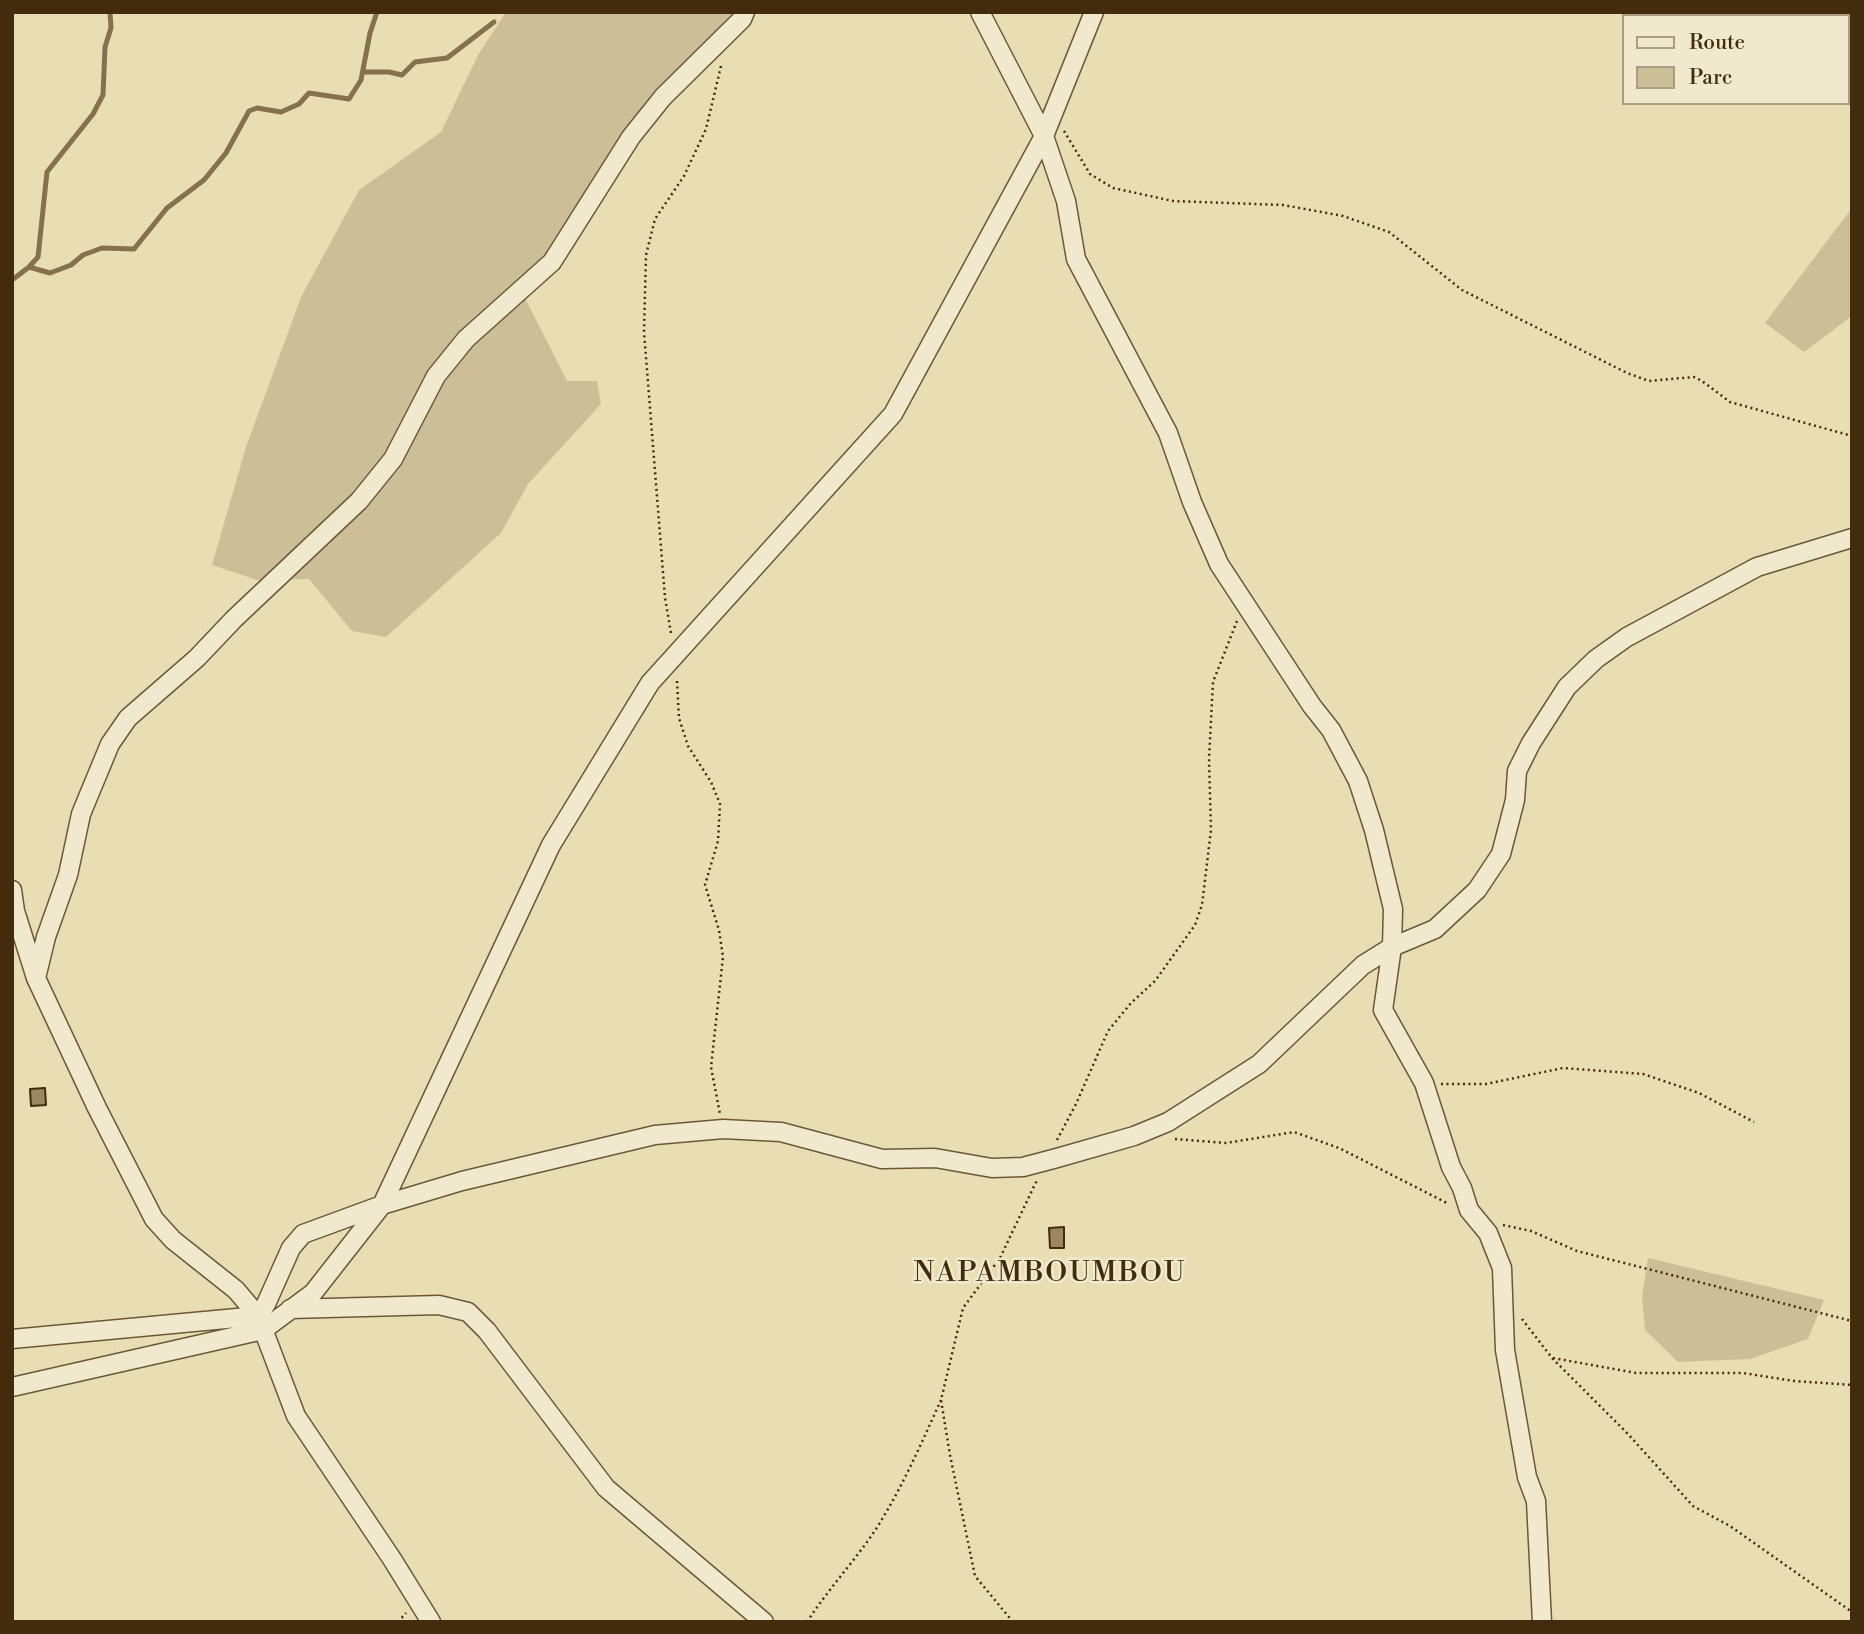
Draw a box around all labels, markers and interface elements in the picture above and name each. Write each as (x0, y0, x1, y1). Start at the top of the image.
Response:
legend (1622, 14, 1850, 105)
text: Route (1689, 30, 1745, 56)
text: Parc (1689, 65, 1732, 91)
district label: NAPAMBOUMBOU (915, 1257, 1185, 1291)

